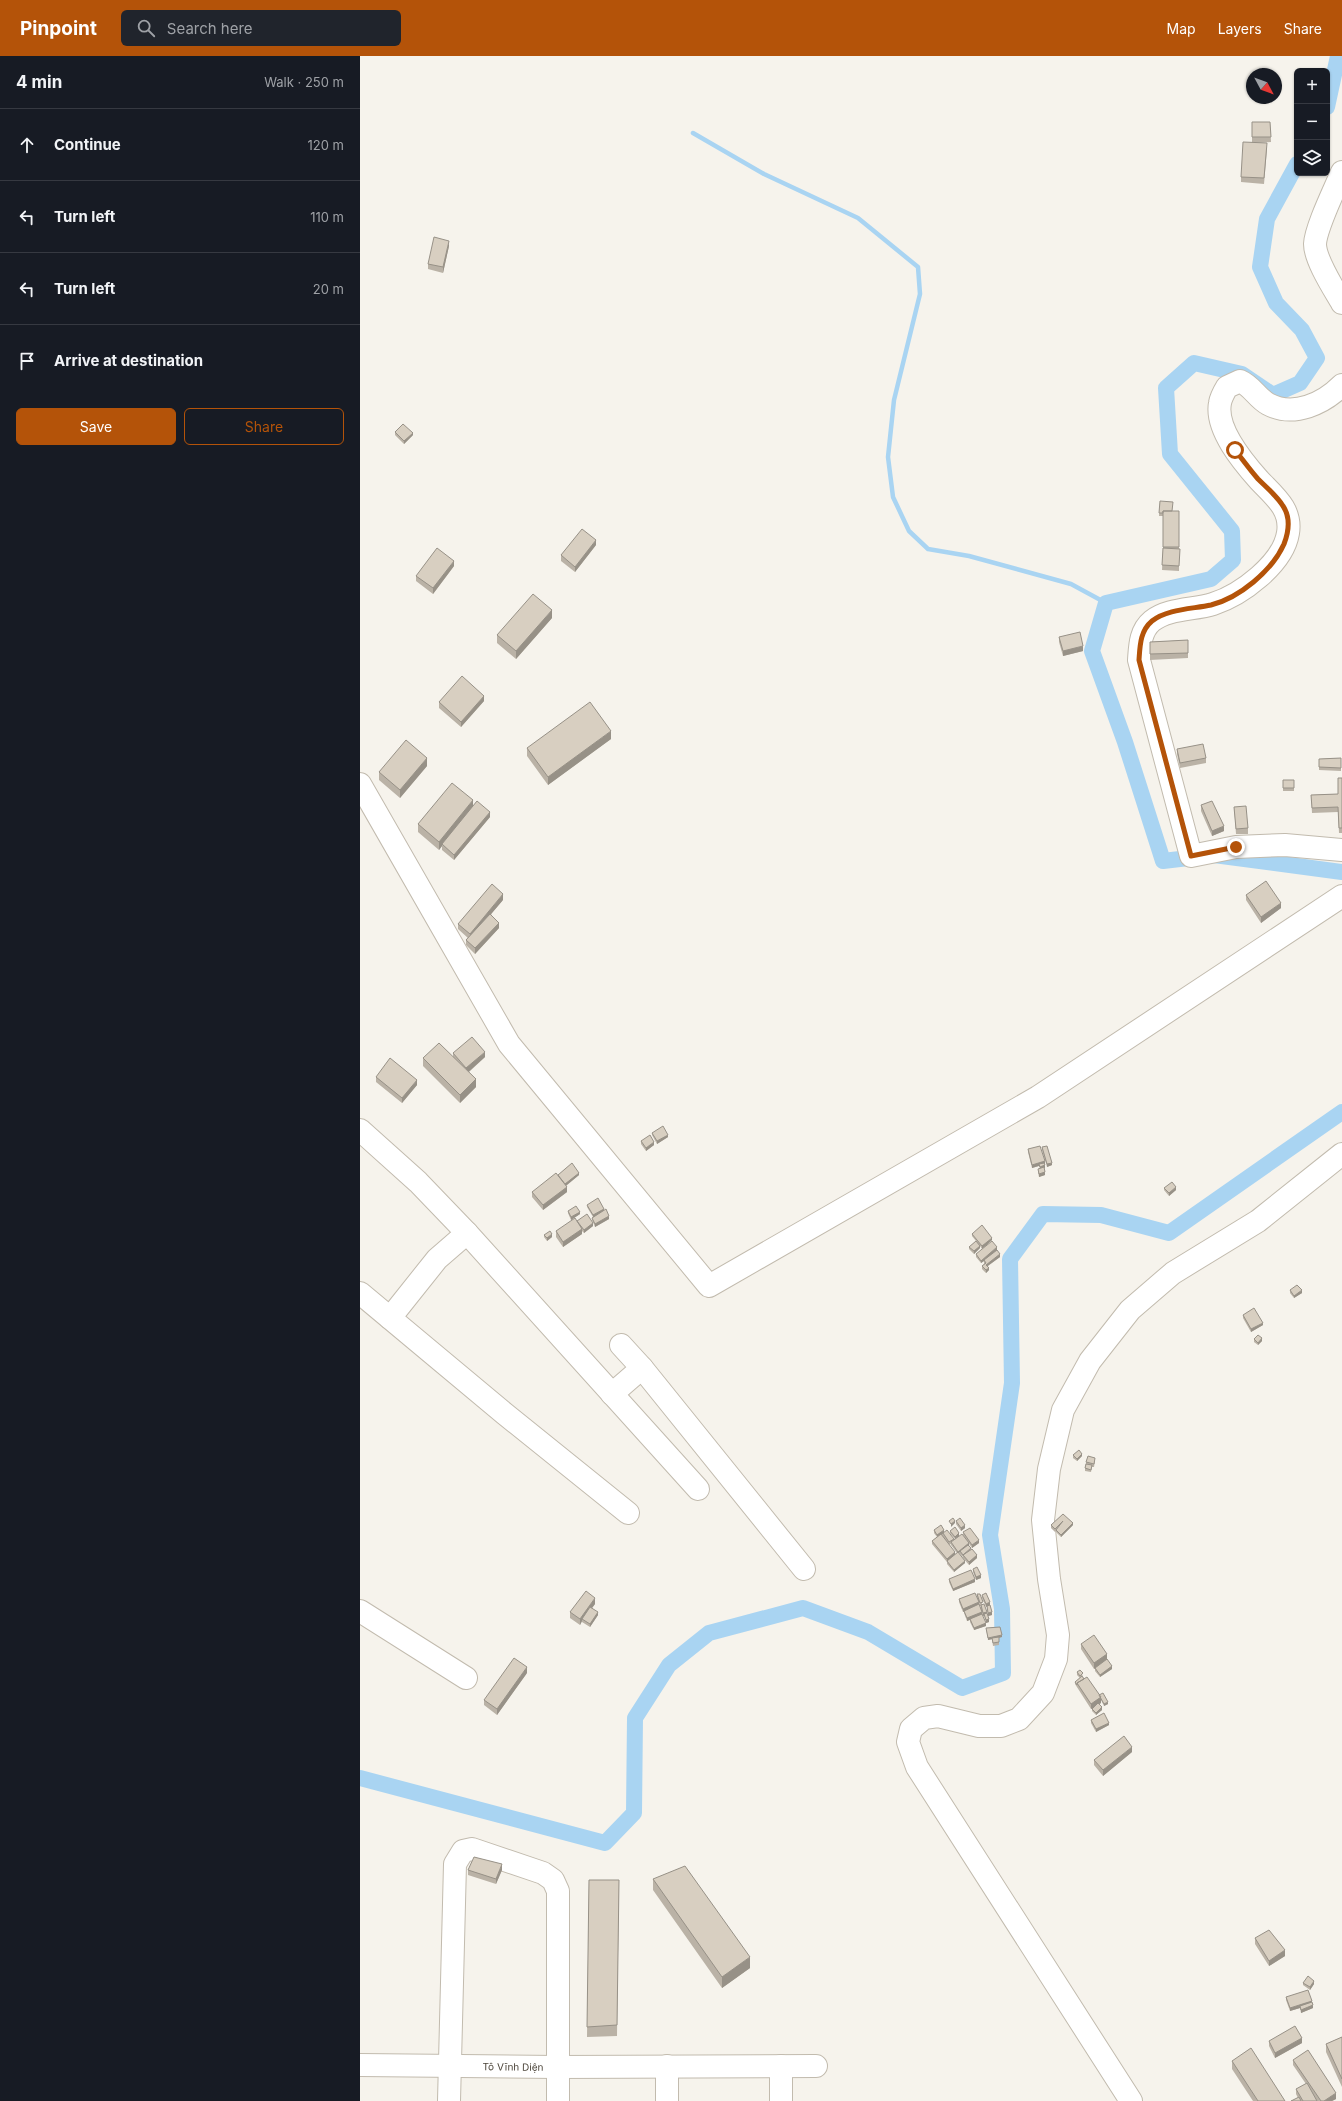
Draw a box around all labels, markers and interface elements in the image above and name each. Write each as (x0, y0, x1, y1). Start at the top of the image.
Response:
search box (121, 10, 401, 46)
text: Pinpoint (20, 17, 97, 40)
icon: search (135, 17, 157, 39)
text: Search here (167, 19, 253, 38)
text: Map (1167, 20, 1196, 37)
text: Layers (1218, 20, 1262, 37)
text: Share (1284, 20, 1322, 37)
north arrow (1246, 68, 1282, 104)
map controls (1294, 68, 1330, 176)
button: + (1294, 68, 1330, 104)
text: 4 min (16, 72, 62, 92)
text: Walk · 250 m (264, 74, 344, 90)
button: − (1294, 104, 1330, 140)
icon: ahead (16, 134, 38, 156)
text: Continue (54, 135, 121, 154)
text: 120 m (308, 137, 344, 153)
button: layers (1294, 140, 1330, 176)
icon: left (16, 206, 38, 228)
text: Turn left (54, 207, 115, 226)
text: 110 m (310, 209, 344, 225)
icon: left (16, 278, 38, 300)
text: Turn left (54, 279, 115, 298)
text: 20 m (313, 281, 344, 297)
icon: arrive (16, 350, 38, 372)
text: Arrive at destination (54, 351, 203, 370)
button: Save (16, 408, 176, 445)
button: Share (184, 408, 344, 445)
route start (1226, 441, 1244, 459)
route end (1227, 838, 1245, 856)
street label: Tô Vĩnh Diện (482, 2060, 544, 2073)

